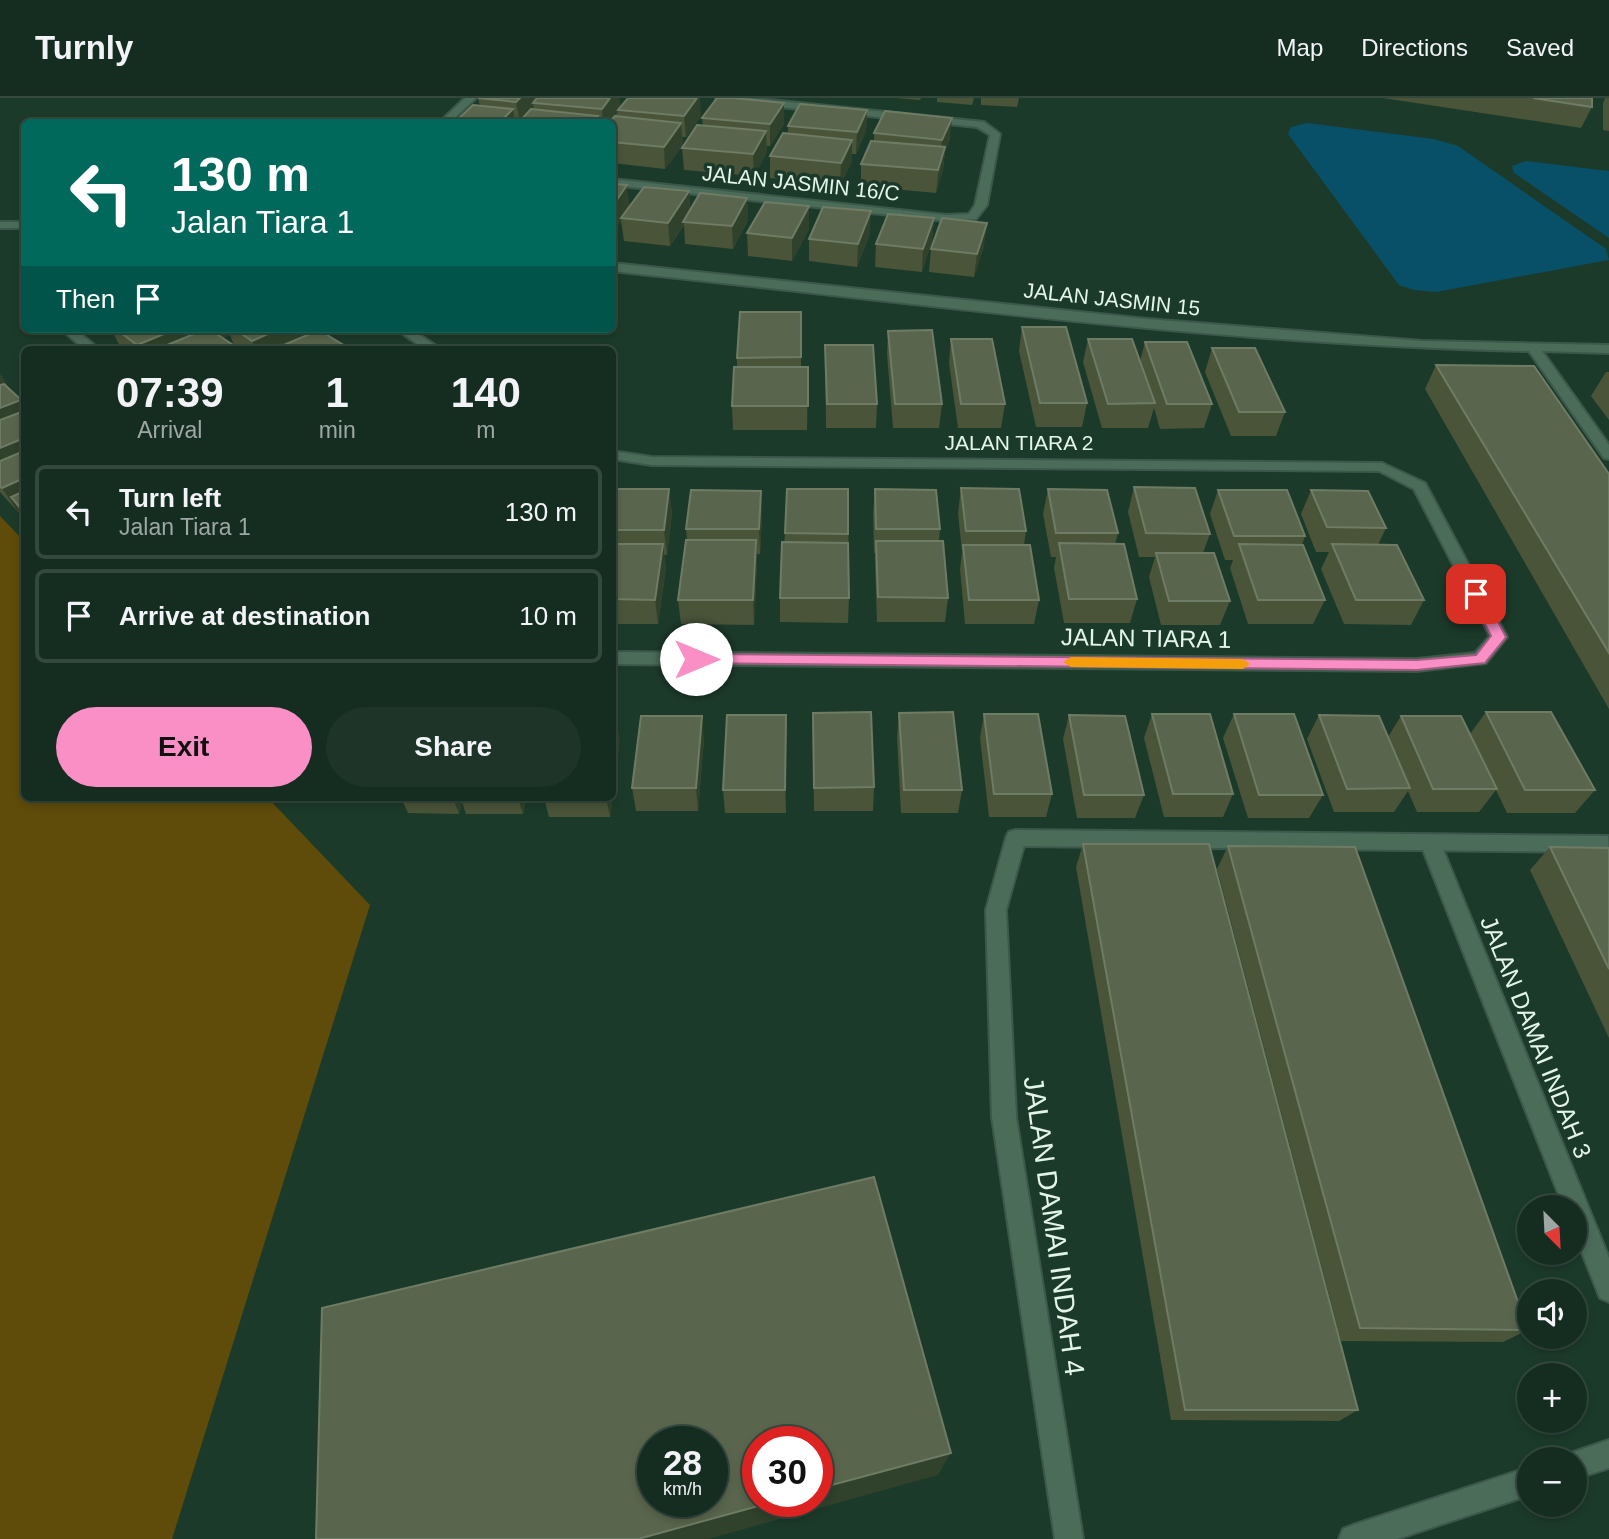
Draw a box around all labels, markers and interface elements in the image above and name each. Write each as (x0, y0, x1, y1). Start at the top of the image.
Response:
text: Turnly (35, 29, 133, 66)
text: Map (1277, 34, 1323, 61)
text: Directions (1361, 34, 1468, 61)
text: Saved (1506, 34, 1574, 61)
icon: left (56, 147, 147, 238)
text: 130 m (171, 147, 310, 201)
street label: JALAN JASMIN 16/C (701, 161, 901, 205)
text: Jalan Tiara 1 (171, 204, 354, 240)
street label: JALAN JASMIN 15 (1023, 278, 1201, 320)
icon: arrive (129, 280, 167, 318)
text: Then (56, 284, 115, 314)
text: 07:39 (116, 369, 224, 416)
text: 1 (325, 369, 349, 416)
text: 140 (451, 369, 521, 416)
text: Arrival (137, 417, 202, 443)
text: min (319, 417, 356, 443)
text: m (476, 417, 495, 443)
street label: JALAN TIARA 2 (944, 431, 1094, 454)
text: Turn left (119, 483, 221, 513)
icon: left (60, 493, 98, 531)
text: 130 m (505, 497, 577, 527)
text: Jalan Tiara 1 (119, 514, 251, 540)
pin (1446, 564, 1506, 624)
icon: arrive (1457, 575, 1495, 613)
icon: arrive (60, 597, 98, 635)
text: Arrive at destination (119, 601, 370, 631)
text: 10 m (519, 601, 577, 631)
position arrow (659, 622, 733, 696)
street label: JALAN TIARA 1 (1061, 623, 1231, 653)
button: Exit (56, 707, 312, 787)
button: Share (326, 707, 581, 787)
street label: JALAN DAMAI INDAH 3 (1475, 912, 1597, 1162)
street label: JALAN DAMAI INDAH 4 (1018, 1074, 1090, 1378)
north arrow (1517, 1195, 1587, 1265)
map controls (1517, 1195, 1587, 1517)
button: sound (1517, 1279, 1587, 1349)
button: + (1517, 1363, 1587, 1433)
speed limit sign: 30 (742, 1426, 833, 1517)
text: 28 (663, 1443, 702, 1482)
button: − (1517, 1447, 1587, 1517)
text: km/h (663, 1479, 702, 1499)

